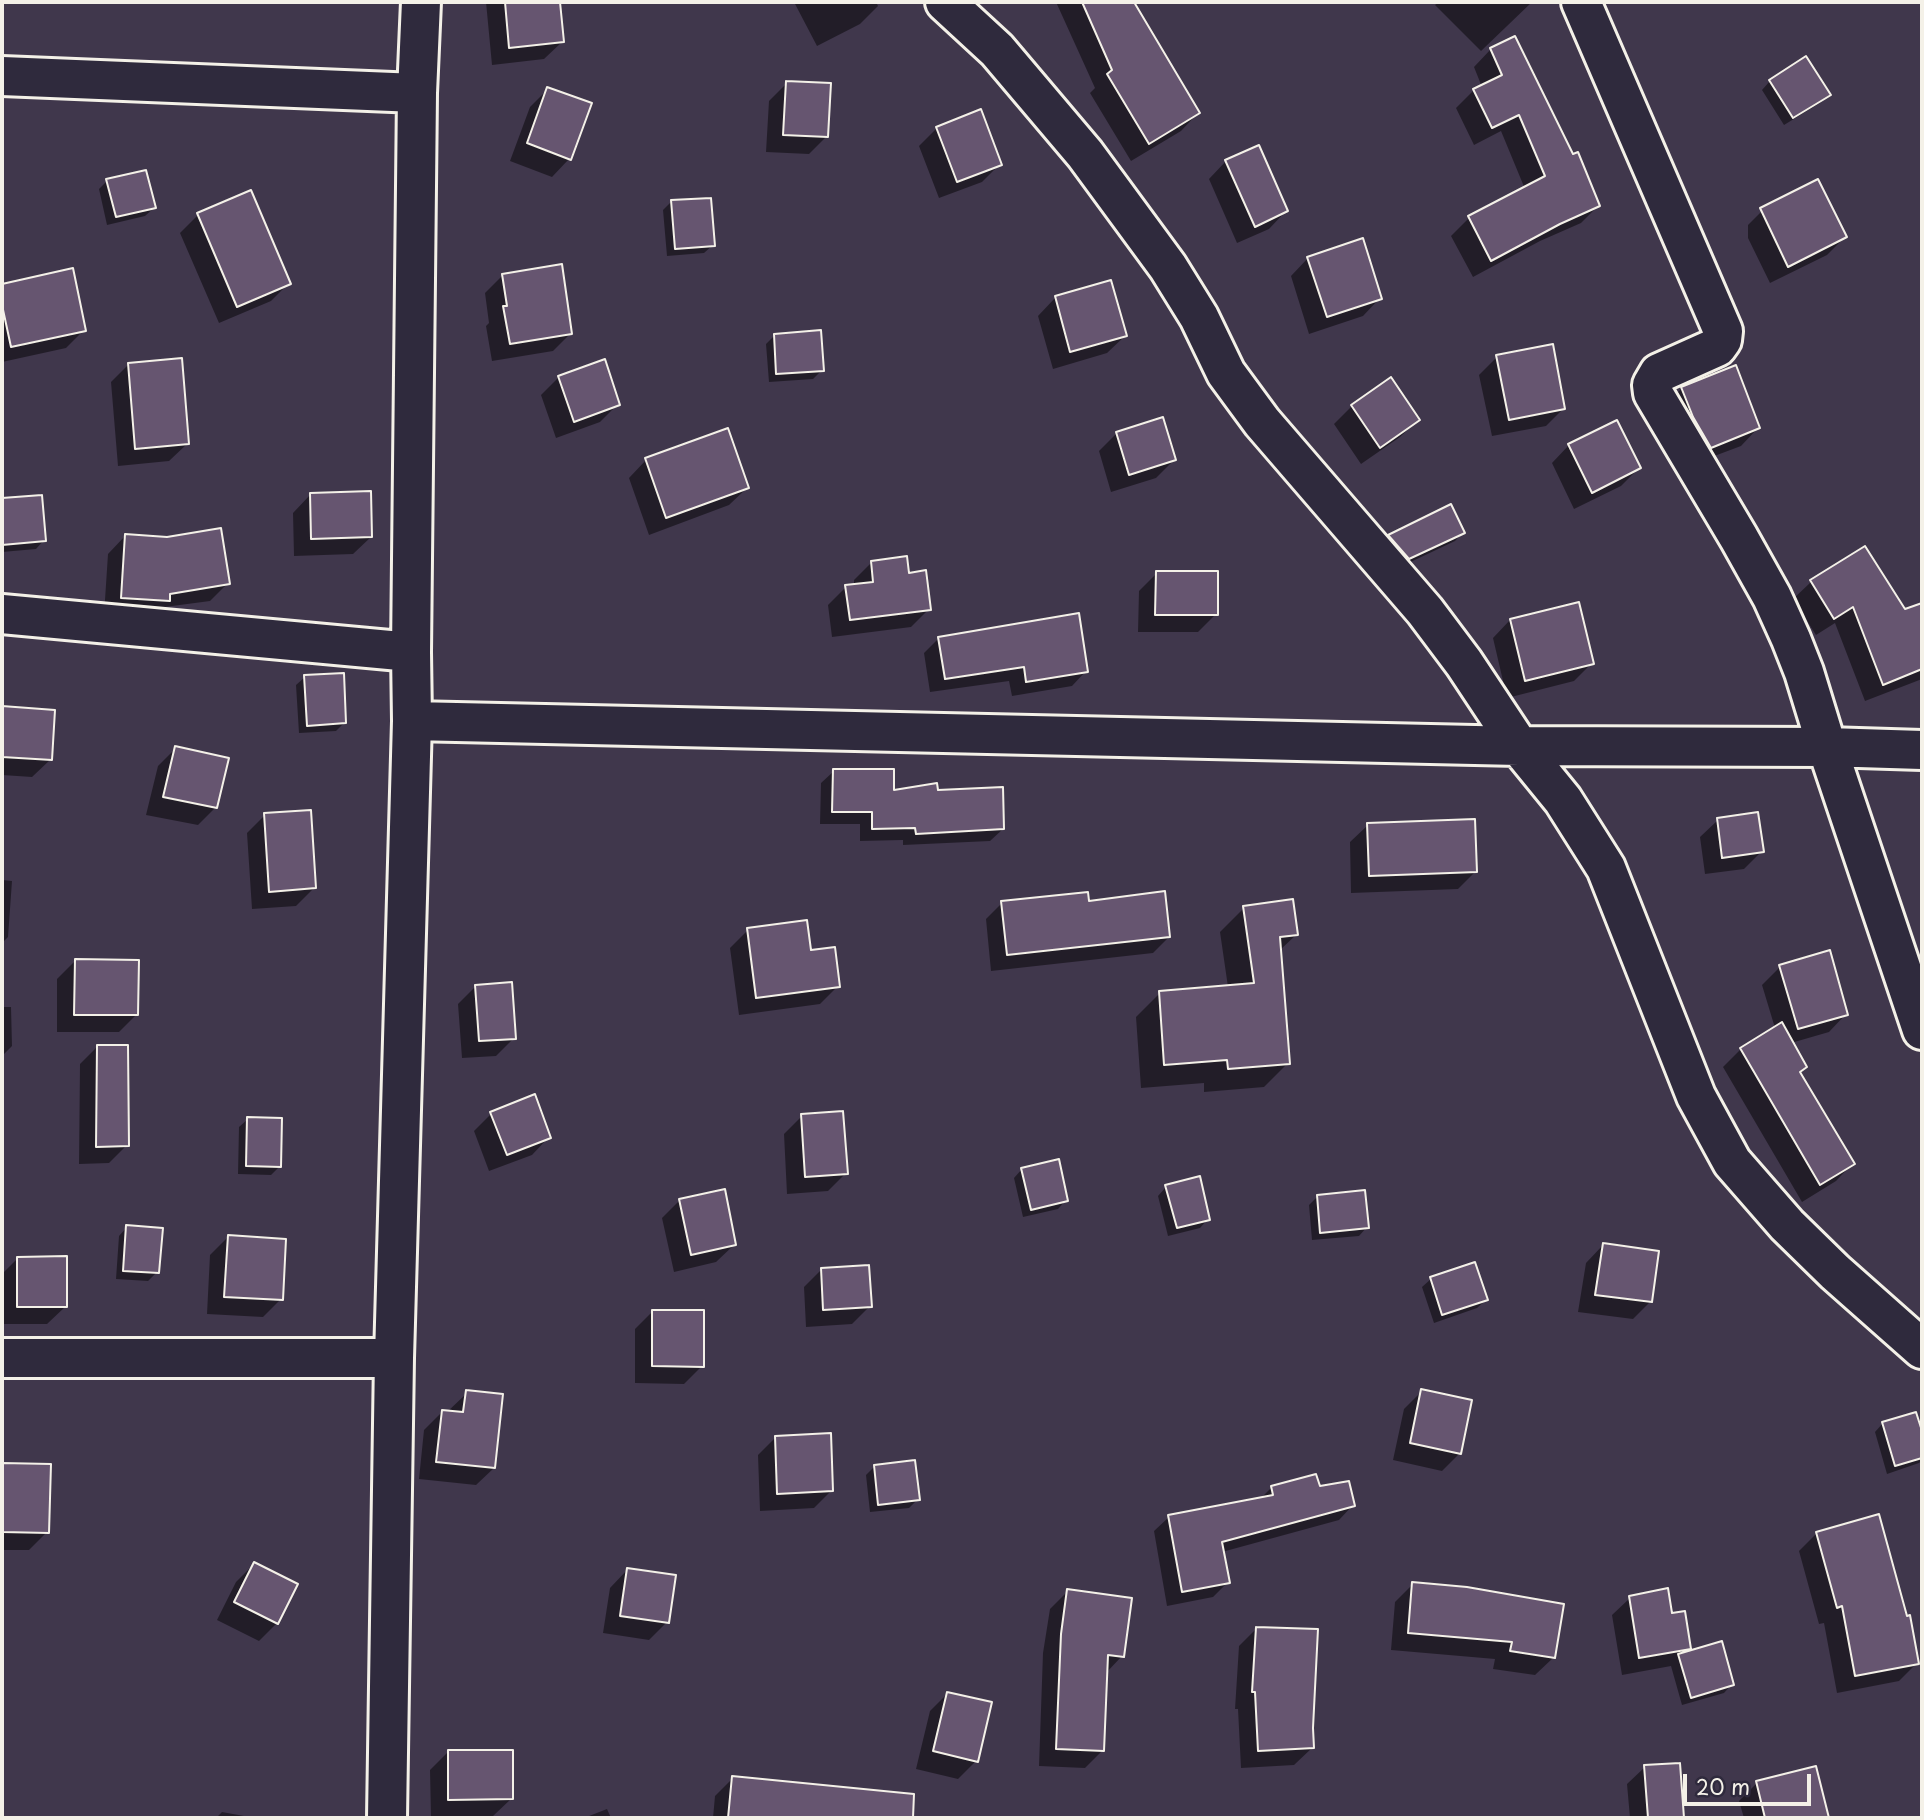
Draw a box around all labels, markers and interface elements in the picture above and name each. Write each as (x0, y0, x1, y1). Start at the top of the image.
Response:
scale bar (1686, 1760, 1814, 1804)
text: 20 m (1696, 1770, 1750, 1802)

